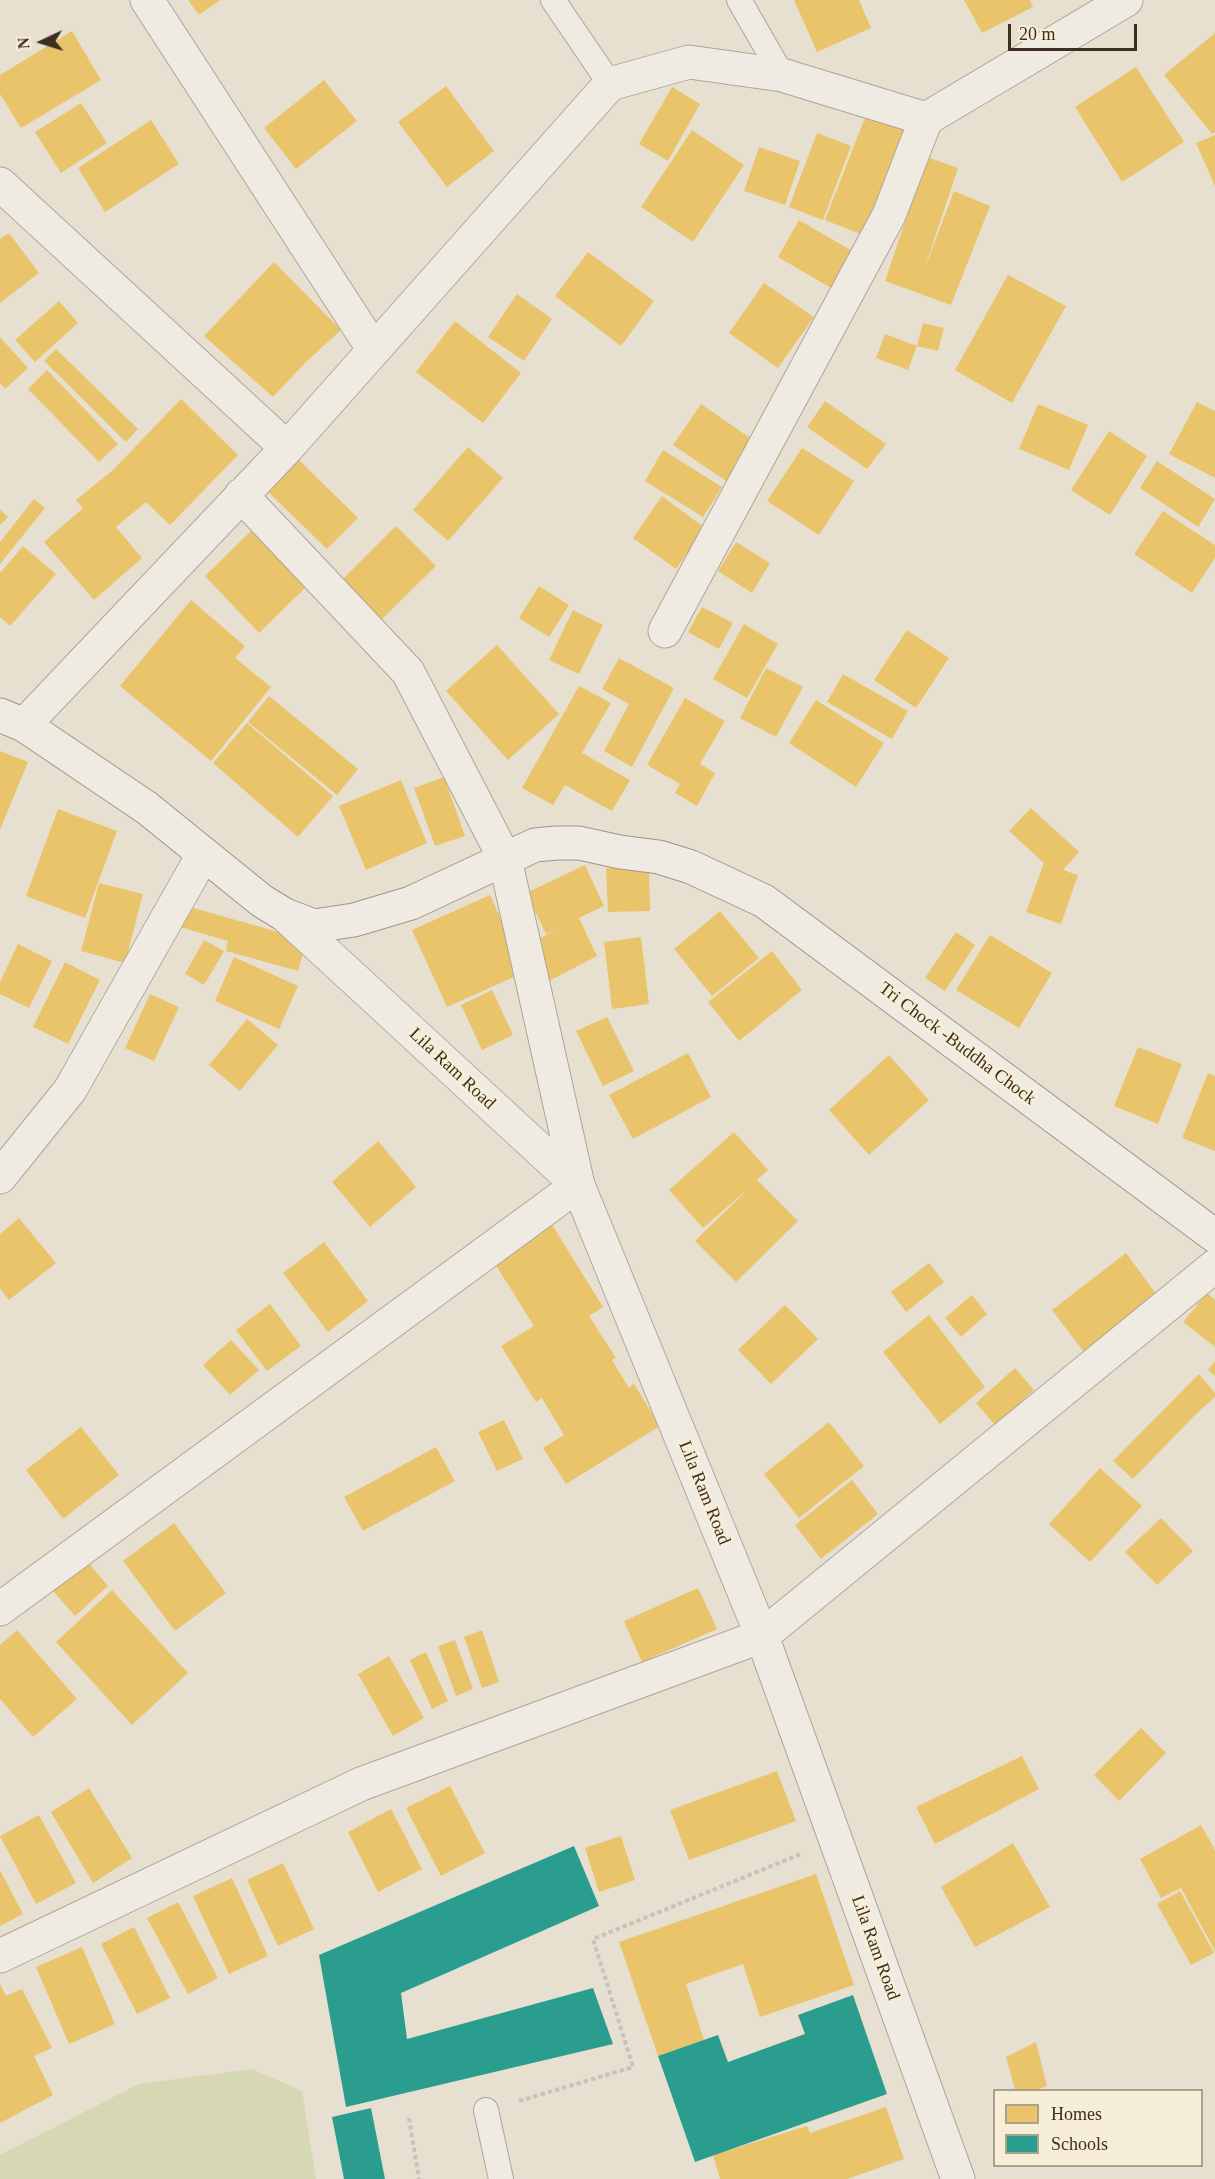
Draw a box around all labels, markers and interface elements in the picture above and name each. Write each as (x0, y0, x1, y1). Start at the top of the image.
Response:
north arrow (12, 12, 72, 72)
scale bar (1011, 12, 1140, 50)
text: 20 m (1019, 24, 1056, 44)
text: N (15, 37, 32, 50)
street label: Tri Chock -Buddha Chock (874, 978, 1040, 1110)
street label: Lila Ram Road (404, 1024, 500, 1114)
street label: Lila Ram Road (673, 1438, 735, 1548)
street label: Lila Ram Road (846, 1893, 904, 2003)
legend (993, 2089, 1203, 2167)
text: Homes (1051, 2104, 1102, 2124)
text: Schools (1051, 2134, 1108, 2154)

